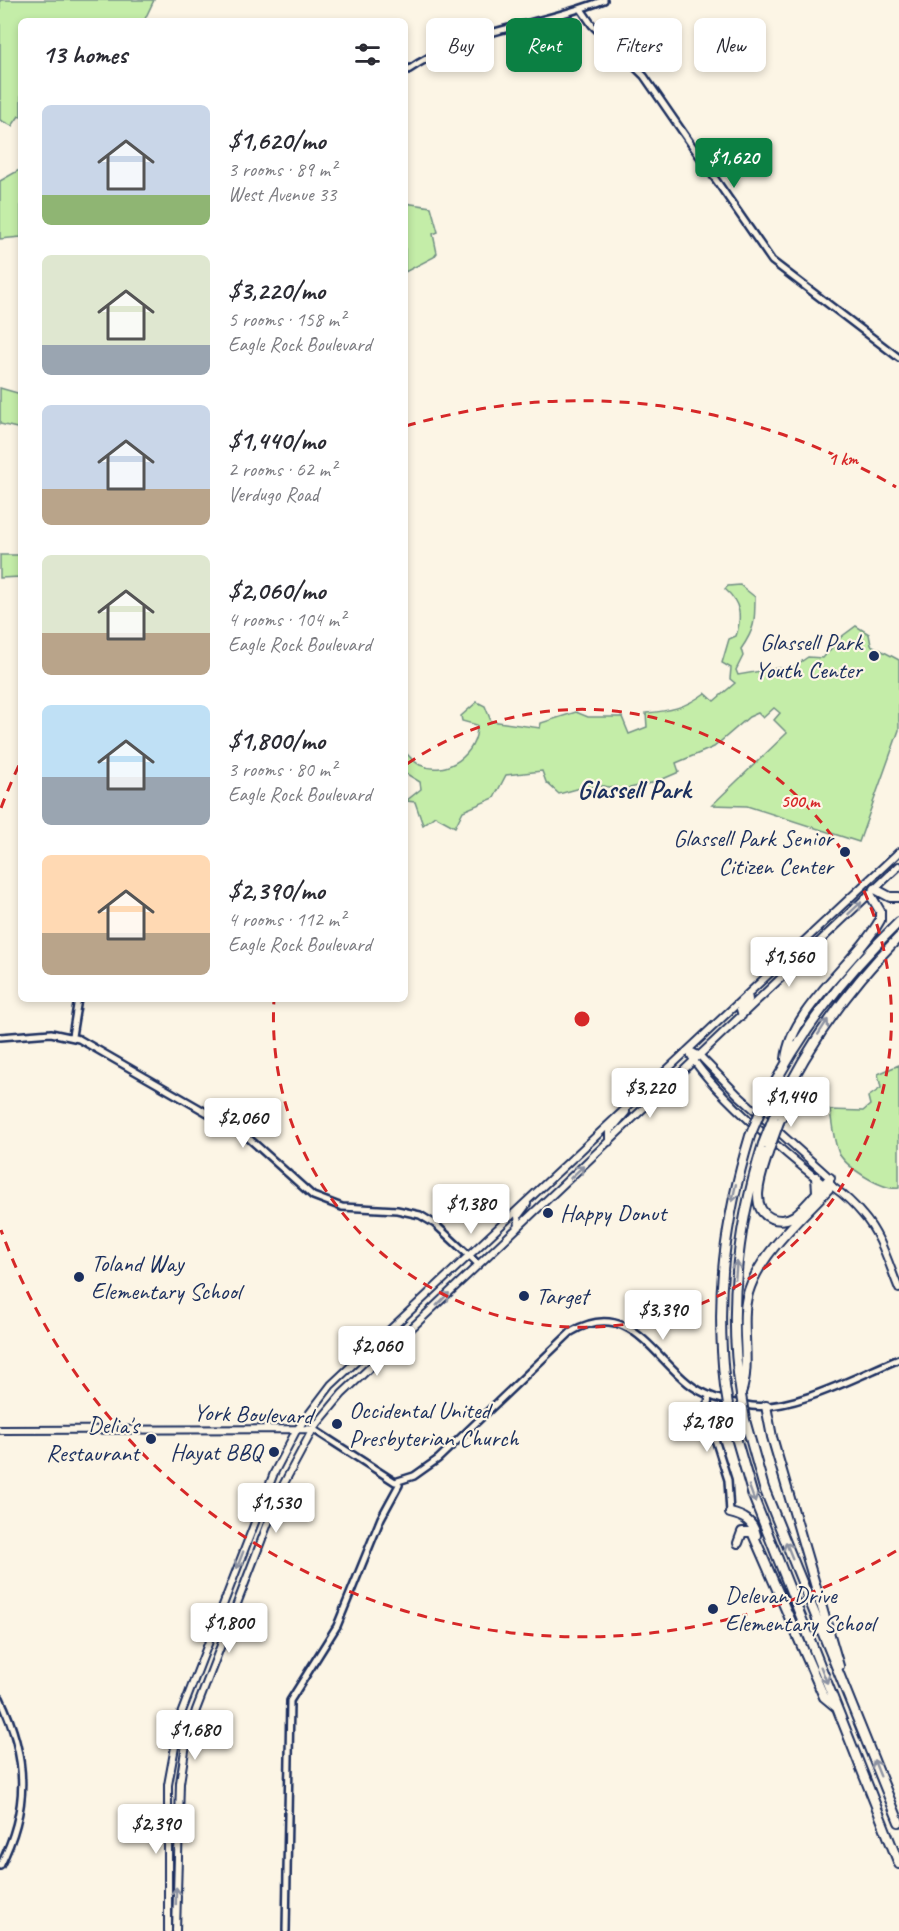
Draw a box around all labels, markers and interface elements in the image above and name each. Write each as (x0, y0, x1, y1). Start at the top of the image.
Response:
chip: Buy (426, 18, 494, 72)
chip: Rent (506, 18, 582, 72)
chip: Filters (594, 18, 682, 72)
chip: New (694, 18, 766, 72)
text: 13 homes (42, 38, 127, 71)
icon: filters (351, 38, 384, 71)
text: $1,620/mo (228, 124, 326, 157)
icon: home (90, 129, 162, 201)
pin: $1,620 (685, 138, 783, 189)
text: $1,620 (709, 145, 759, 170)
text: 3 rooms · 89 m² (228, 157, 336, 182)
text: West Avenue 33 (228, 182, 336, 207)
text: $3,220/mo (228, 274, 325, 307)
icon: home (90, 279, 162, 351)
text: 5 rooms · 158 m² (228, 307, 345, 332)
text: Eagle Rock Boulevard (228, 332, 371, 357)
text: $1,440/mo (228, 424, 325, 457)
icon: home (90, 429, 162, 501)
text: 1 km (828, 448, 859, 470)
text: 2 rooms · 62 m² (228, 457, 336, 482)
text: Verdugo Road (228, 482, 319, 507)
text: $2,060/mo (228, 574, 326, 607)
icon: home (90, 579, 162, 651)
text: 4 rooms · 104 m² (228, 607, 345, 632)
place label: Glassell Park Youth Center (755, 627, 864, 685)
text: Eagle Rock Boulevard (228, 632, 371, 657)
marker: Glassell Park Youth Center (867, 649, 881, 663)
text: $1,800/mo (228, 724, 325, 757)
icon: home (90, 729, 162, 801)
text: 3 rooms · 80 m² (228, 757, 336, 782)
district label: Glassell Park (578, 773, 693, 806)
text: Eagle Rock Boulevard (228, 782, 371, 807)
text: 500 m (781, 790, 821, 812)
place label: Glassell Park Senior Citizen Center (673, 823, 835, 881)
marker: Glassell Park Senior Citizen Center (838, 845, 852, 859)
text: $2,390/mo (228, 874, 325, 907)
icon: home (90, 879, 162, 951)
one-way arrow (848, 900, 863, 915)
text: 4 rooms · 112 m² (228, 907, 345, 932)
text: Eagle Rock Boulevard (228, 932, 371, 957)
pin: $1,560 (740, 937, 838, 988)
text: $1,560 (764, 944, 814, 969)
centre of rings (572, 1009, 592, 1029)
one-way arrow (818, 1019, 830, 1036)
pin: $3,220 (601, 1068, 699, 1119)
text: $3,220 (626, 1075, 674, 1100)
pin: $1,440 (742, 1077, 840, 1128)
text: $1,440 (767, 1084, 815, 1109)
pin: $2,060 (194, 1098, 292, 1149)
text: $2,060 (218, 1105, 268, 1130)
one-way arrow (569, 1165, 584, 1180)
one-way arrow (728, 1182, 739, 1202)
pin: $1,380 (422, 1184, 520, 1235)
text: $1,380 (447, 1191, 495, 1216)
place label: Happy Donut (560, 1198, 668, 1228)
marker: Happy Donut (541, 1206, 555, 1220)
place label: Toland Way Elementary School (91, 1248, 245, 1306)
one-way arrow (731, 1261, 742, 1281)
marker: Toland Way Elementary School (72, 1270, 86, 1284)
place label: Target (536, 1281, 591, 1311)
marker: Target (517, 1289, 531, 1303)
pin: $3,390 (614, 1290, 712, 1341)
one-way arrow (436, 1292, 451, 1307)
text: $3,390 (639, 1297, 687, 1322)
pin: $2,060 (328, 1326, 426, 1377)
text: $2,060 (352, 1333, 402, 1358)
place label: Occidental United Presbyterian Church (349, 1395, 520, 1453)
street label: York Boulevard (193, 1397, 317, 1431)
pin: $2,180 (658, 1402, 756, 1453)
text: $2,180 (683, 1409, 731, 1434)
place label: Delia's Restaurant (46, 1410, 142, 1468)
marker: Occidental United Presbyterian Church (330, 1417, 344, 1431)
marker: Delia's Restaurant (144, 1432, 158, 1446)
place label: Hayat BBQ (170, 1437, 265, 1467)
marker: Hayat BBQ (267, 1445, 281, 1459)
pin: $1,530 (227, 1483, 325, 1534)
one-way arrow (748, 1484, 759, 1502)
text: $1,530 (252, 1490, 300, 1515)
one-way arrow (783, 1542, 794, 1560)
one-way arrow (234, 1550, 245, 1568)
place label: Delevan Drive Elementary School (725, 1580, 879, 1638)
marker: Delevan Drive Elementary School (706, 1602, 720, 1616)
pin: $1,800 (180, 1603, 278, 1654)
text: $1,800 (205, 1610, 253, 1635)
one-way arrow (819, 1665, 830, 1684)
pin: $1,680 (146, 1710, 244, 1761)
text: $1,680 (170, 1717, 220, 1742)
one-way arrow (871, 1759, 882, 1777)
pin: $2,390 (107, 1804, 205, 1855)
text: $2,390 (132, 1811, 180, 1836)
one-way arrow (170, 1887, 182, 1907)

